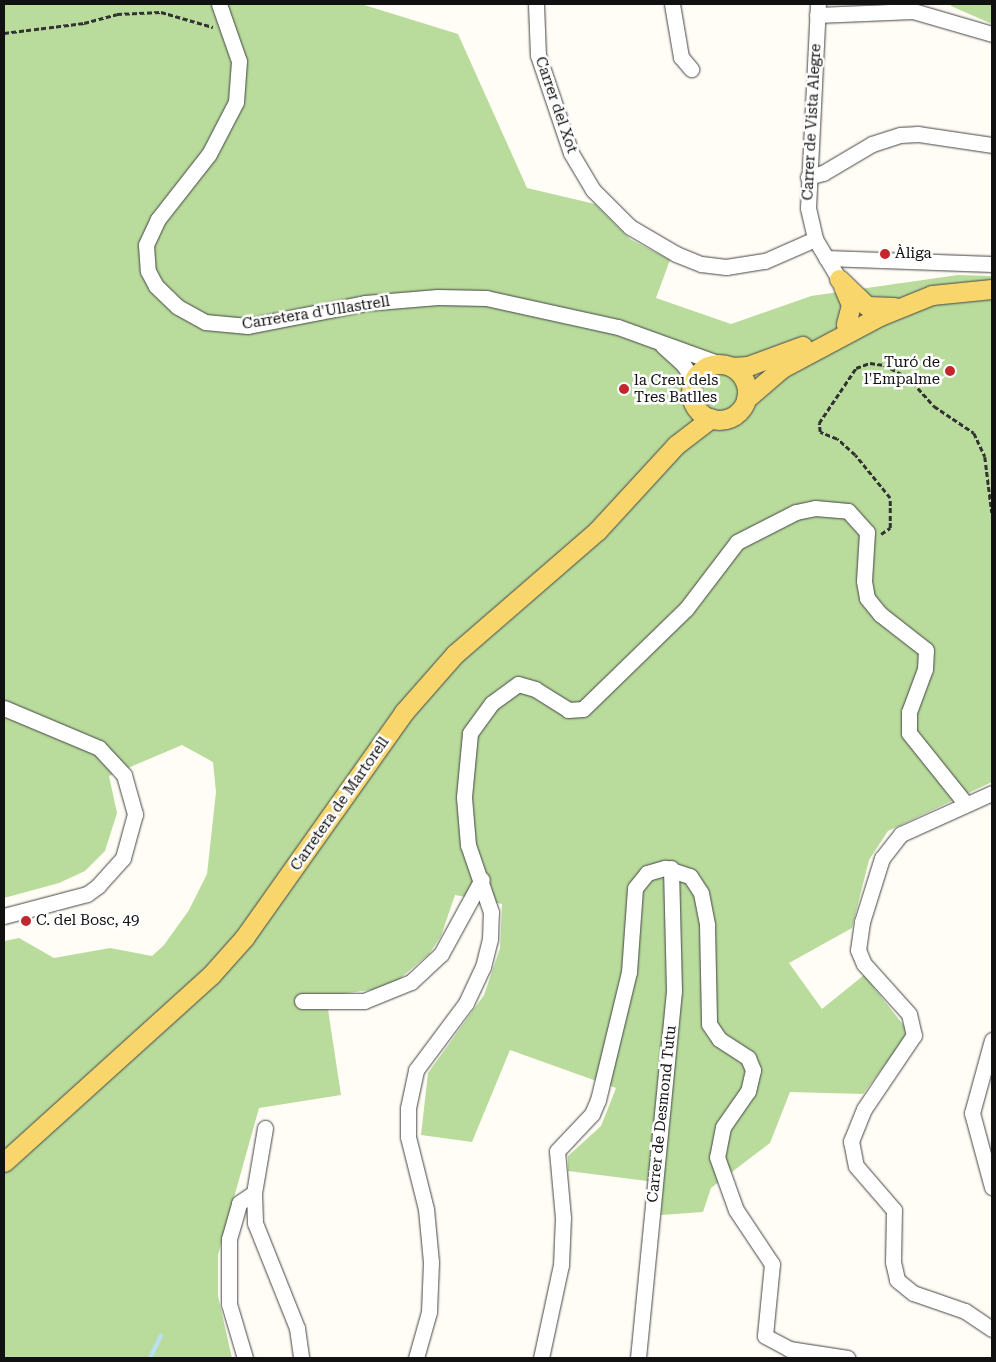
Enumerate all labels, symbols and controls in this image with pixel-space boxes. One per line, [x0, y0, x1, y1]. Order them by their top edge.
street label: Carrer de Vista Alegre [799, 43, 825, 201]
street label: Carrer del Xot [531, 54, 581, 156]
place label: Àliga [895, 245, 932, 263]
marker: Àliga [879, 248, 891, 260]
street label: Carretera d'Ullastrell [241, 292, 391, 334]
place label: Turó de l'Empalme [864, 353, 940, 388]
marker: Turó de l'Empalme [944, 365, 956, 377]
place label: la Creu dels Tres Batlles [634, 371, 718, 406]
marker: la Creu dels Tres Batlles [618, 383, 630, 395]
street label: Carretera de Martorell [287, 734, 393, 874]
place label: C. del Bosc, 49 [36, 912, 139, 930]
marker: C. del Bosc, 49 [20, 915, 32, 927]
street label: Carrer de Desmond Tutu [644, 1024, 680, 1204]

